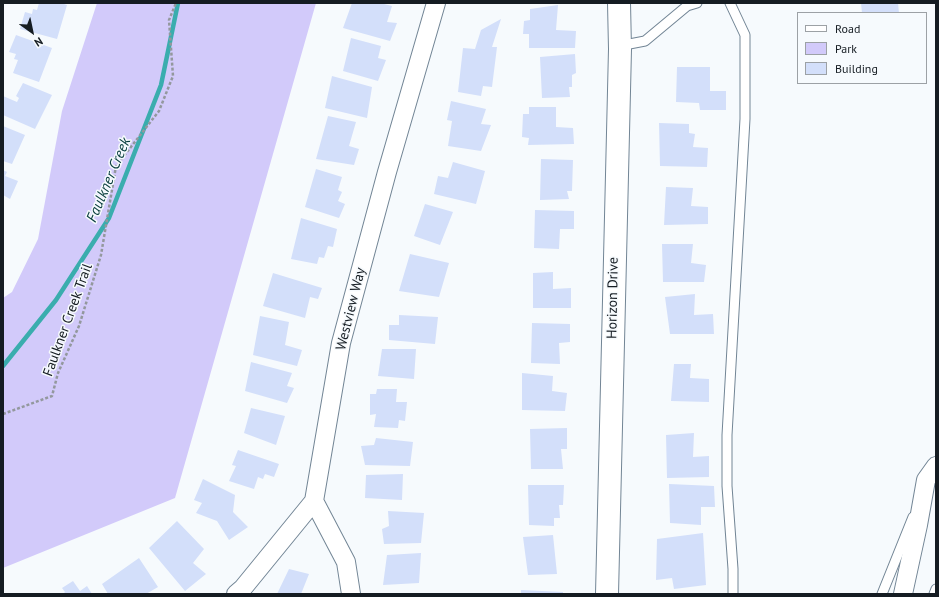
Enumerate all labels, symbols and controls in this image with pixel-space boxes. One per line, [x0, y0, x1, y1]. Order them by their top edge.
north arrow [12, 12, 52, 52]
legend [797, 12, 927, 84]
text: Road [835, 21, 860, 36]
text: N [32, 34, 45, 50]
text: Park [835, 41, 857, 56]
text: Building [835, 61, 878, 76]
water label: Faulkner Creek [83, 135, 135, 225]
street label: Horizon Drive [604, 257, 622, 339]
street label: Faulkner Creek Trail [40, 261, 96, 379]
street label: Westview Way [333, 266, 369, 352]

